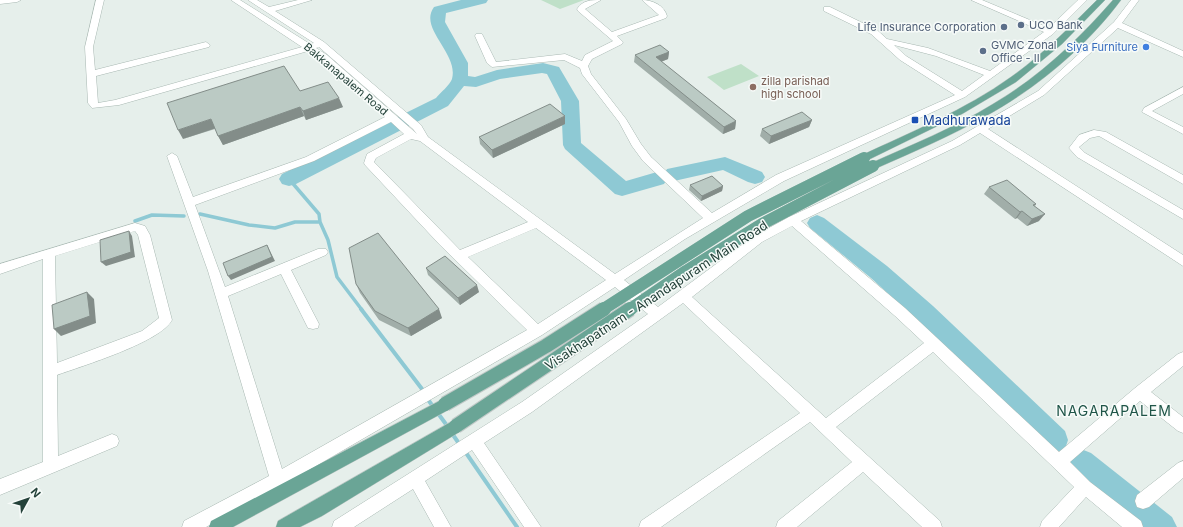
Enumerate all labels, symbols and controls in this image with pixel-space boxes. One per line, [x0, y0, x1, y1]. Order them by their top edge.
place label: UCO Bank [1029, 18, 1083, 32]
place label: Life Insurance Corporation [858, 20, 996, 34]
marker: UCO Bank [1016, 20, 1026, 30]
marker: Life Insurance Corporation [999, 22, 1009, 32]
place label: GVMC Zonal Office - II [991, 38, 1056, 65]
street label: Bakkanapalem Road [301, 40, 391, 118]
place label: Siya Furniture [1066, 40, 1138, 54]
marker: Siya Furniture [1141, 42, 1151, 52]
marker: GVMC Zonal Office - II [978, 46, 988, 56]
place label: zilla parishad high school [761, 74, 830, 101]
marker: zilla parishad high school [748, 82, 758, 92]
place label: Madhurawada [923, 112, 1011, 128]
marker: Madhurawada [910, 115, 920, 125]
street label: Visakhapatnam - Anandapuram Main Road [542, 217, 770, 373]
district label: NAGARAPALEM [1056, 402, 1172, 419]
north arrow [8, 479, 48, 519]
text: N [28, 485, 44, 500]

